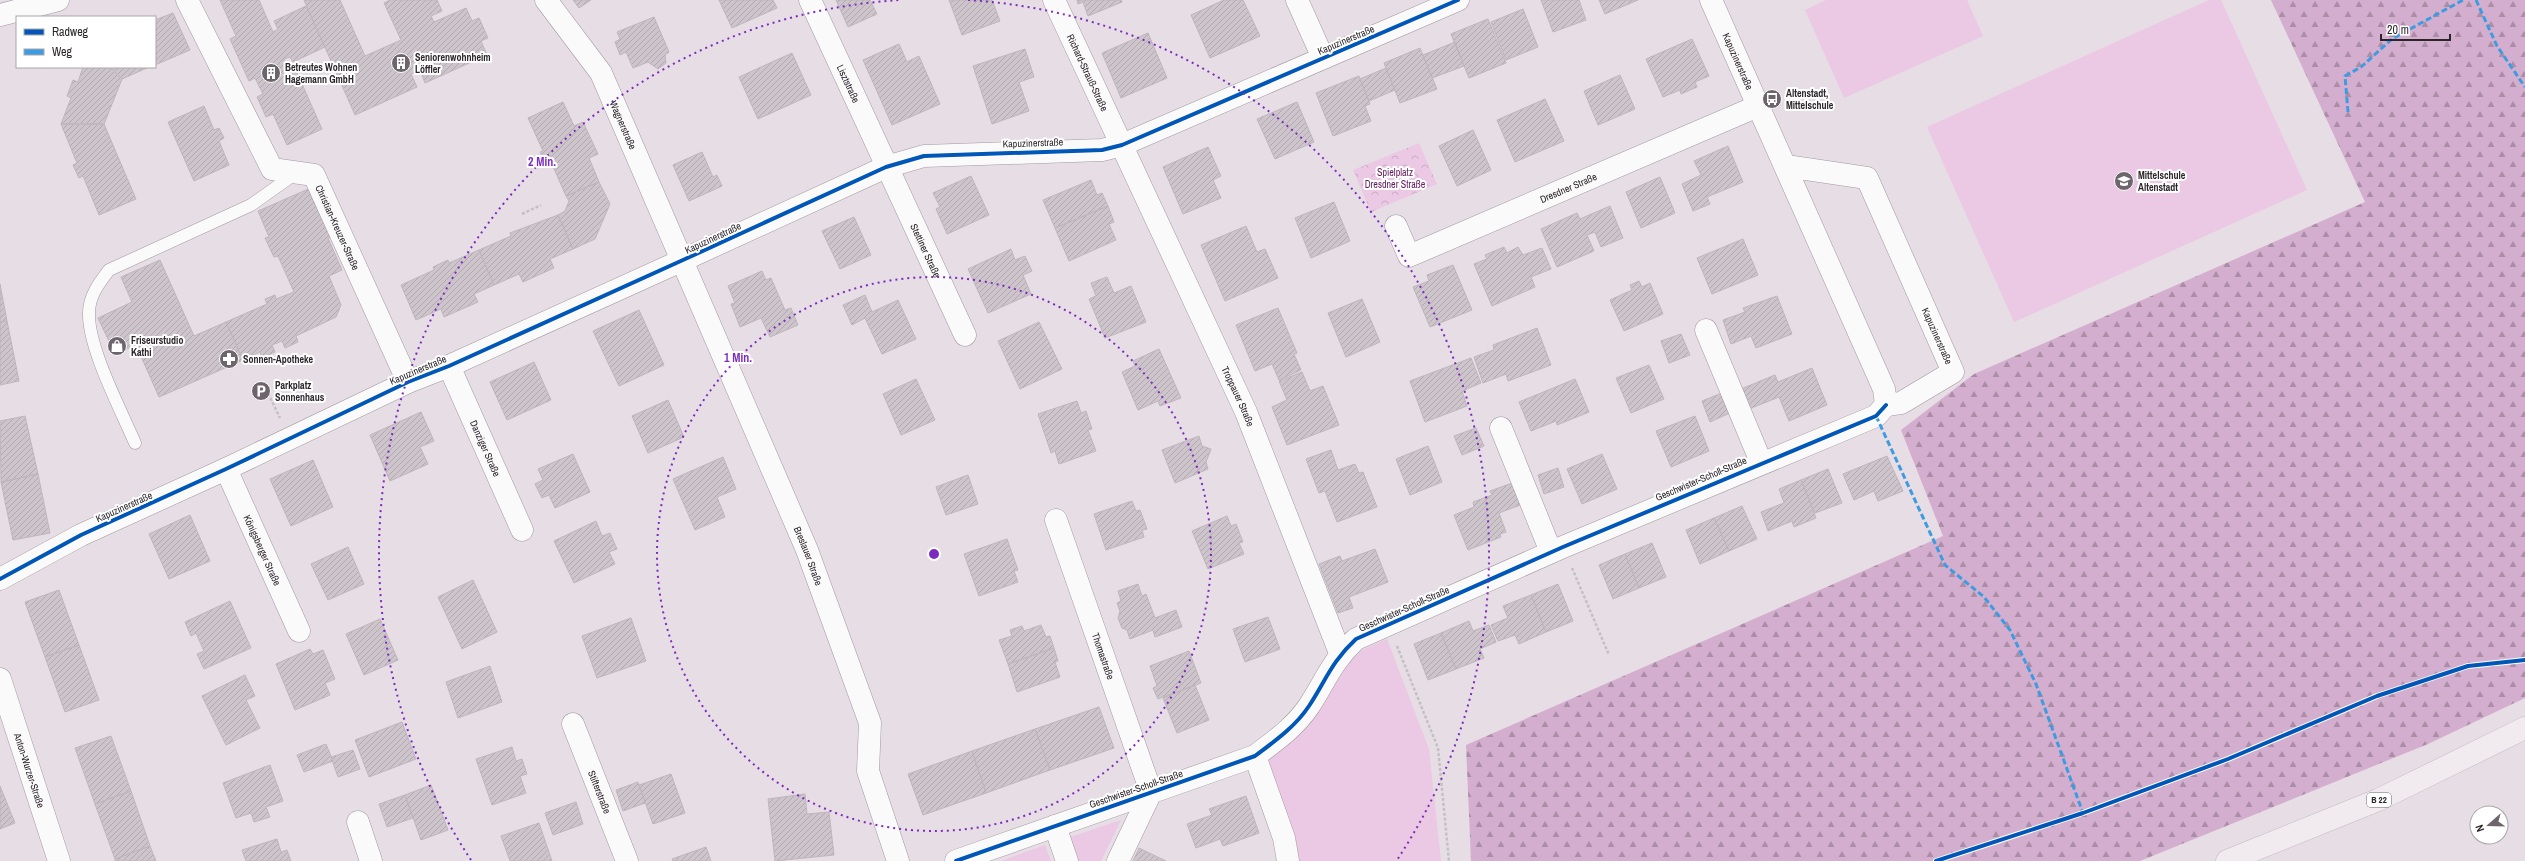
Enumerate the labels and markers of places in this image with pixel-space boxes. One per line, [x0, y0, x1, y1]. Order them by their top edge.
place label: Seniorenwohnheim Löffler [415, 51, 491, 76]
building icon: Seniorenwohnheim Löffler [390, 52, 412, 74]
place label: Betreutes Wohnen Hagemann GmbH [285, 61, 357, 86]
building icon: Betreutes Wohnen Hagemann GmbH [260, 62, 282, 84]
place label: Altenstadt, Mittelschule [1786, 87, 1834, 112]
bus stop icon: Altenstadt, Mittelschule [1761, 88, 1783, 110]
place label: Mittelschule Altenstadt [2138, 169, 2186, 194]
school or university icon: Mittelschule Altenstadt [2113, 170, 2135, 192]
place label: Friseurstudio Kathi [131, 334, 183, 359]
shop icon: Friseurstudio Kathi [106, 335, 128, 357]
pharmacy icon: Sonnen-Apotheke [218, 348, 240, 370]
place label: Sonnen-Apotheke [243, 353, 314, 366]
place label: Parkplatz Sonnenhaus [275, 379, 325, 404]
parking icon: Parkplatz Sonnenhaus [250, 380, 272, 402]
centre of rings [927, 547, 941, 561]

